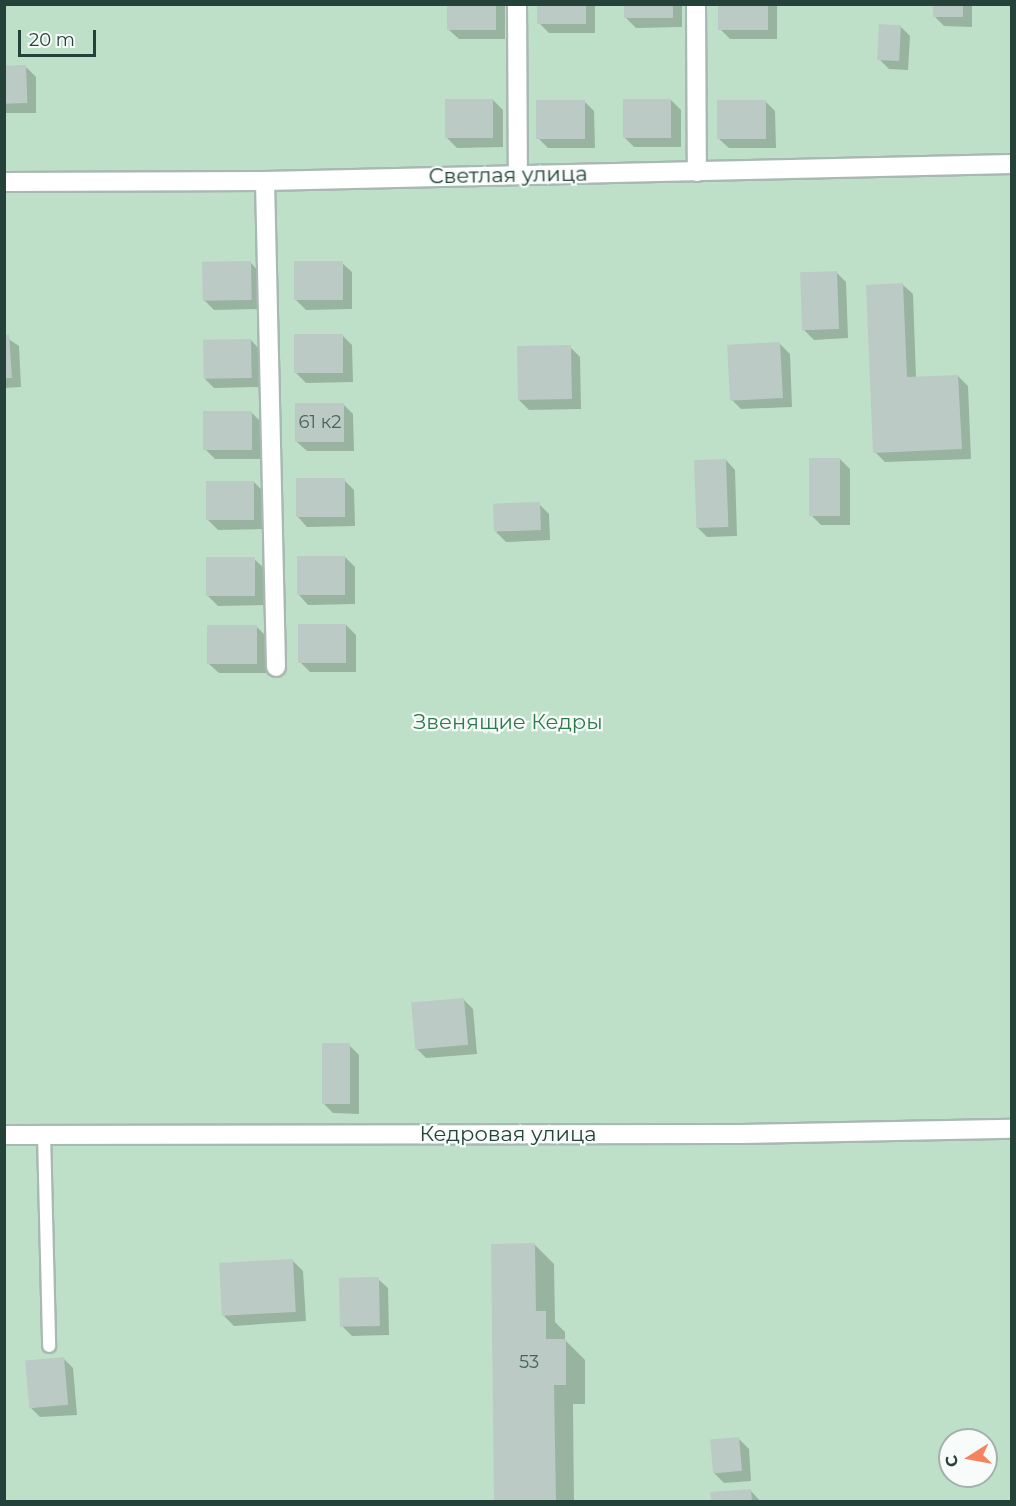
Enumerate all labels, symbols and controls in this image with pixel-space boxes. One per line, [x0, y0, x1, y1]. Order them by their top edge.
scale bar [21, 18, 99, 56]
text: 20 m [29, 29, 75, 51]
street label: Светлая улица [428, 161, 588, 189]
house number: 61 к2 [299, 411, 341, 433]
park label: Звенящие Кедры [413, 709, 603, 735]
street label: Кедровая улица [419, 1121, 597, 1147]
house number: 53 [519, 1351, 539, 1373]
north arrow [938, 1428, 998, 1488]
text: С [941, 1454, 962, 1469]

